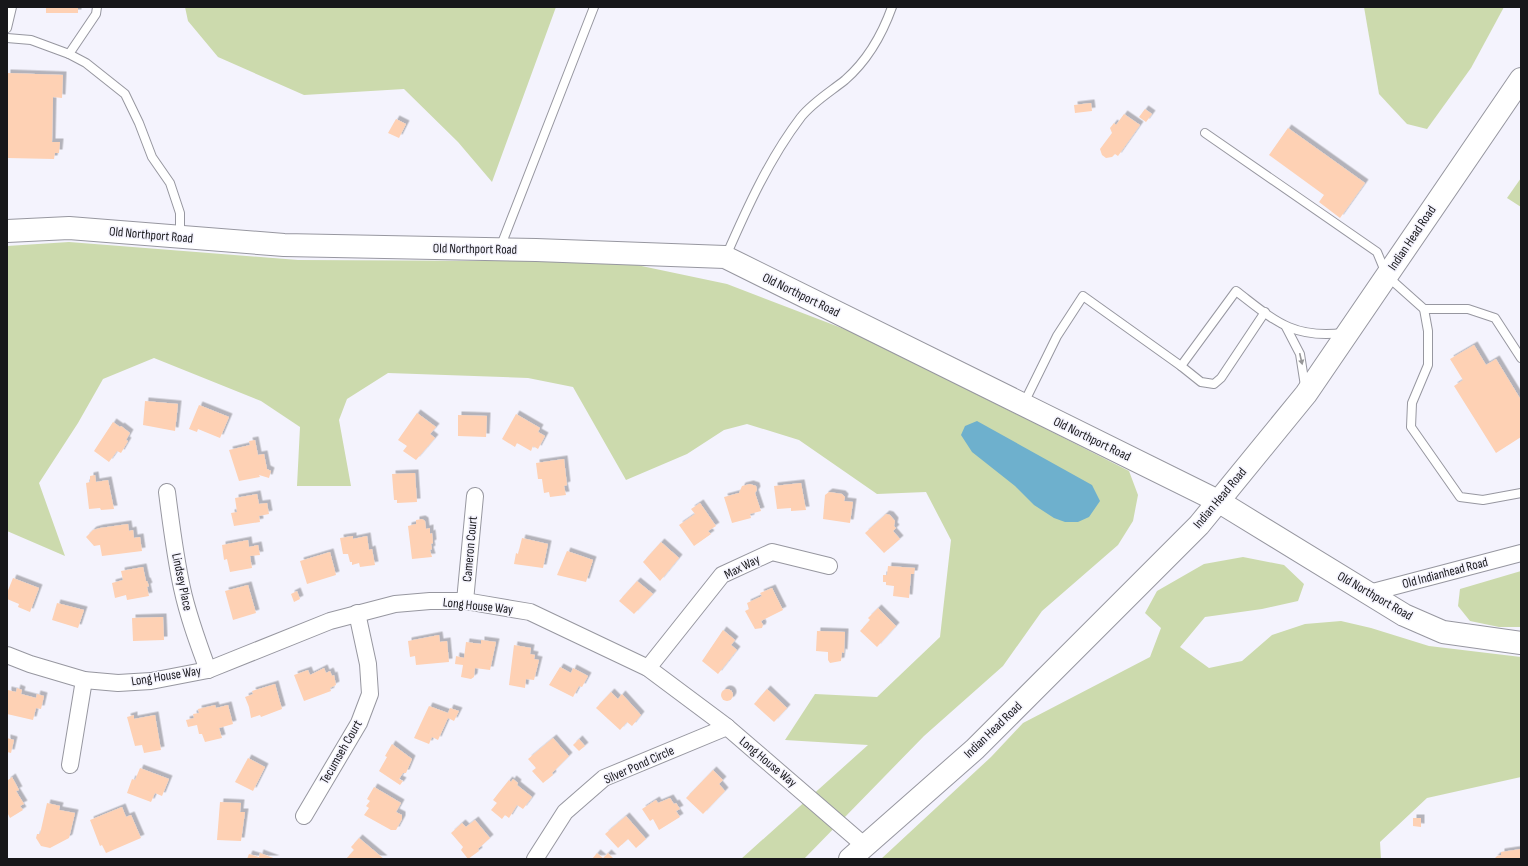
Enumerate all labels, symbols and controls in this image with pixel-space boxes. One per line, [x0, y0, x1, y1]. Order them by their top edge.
street label: Indian Head Road [1384, 203, 1440, 273]
street label: Old Northport Road [108, 223, 194, 247]
street label: Old Northport Road [433, 240, 517, 258]
street label: Old Northport Road [760, 269, 842, 321]
one-way arrow [1299, 353, 1305, 365]
street label: Old Northport Road [1051, 413, 1133, 465]
street label: Indian Head Road [1190, 464, 1250, 532]
street label: Cameron Court [459, 515, 481, 583]
street label: Max Way [722, 551, 762, 583]
street label: Lindsey Place [168, 552, 196, 612]
street label: Old Indianhead Road [1400, 554, 1490, 592]
street label: Old Northport Road [1335, 568, 1415, 624]
street label: Long House Way [442, 594, 514, 618]
street label: Long House Way [130, 663, 202, 689]
street label: Indian Head Road [961, 698, 1025, 762]
street label: Tecumseh Court [316, 717, 366, 787]
street label: Long House Way [736, 733, 800, 791]
street label: Silver Pond Circle [601, 742, 677, 788]

